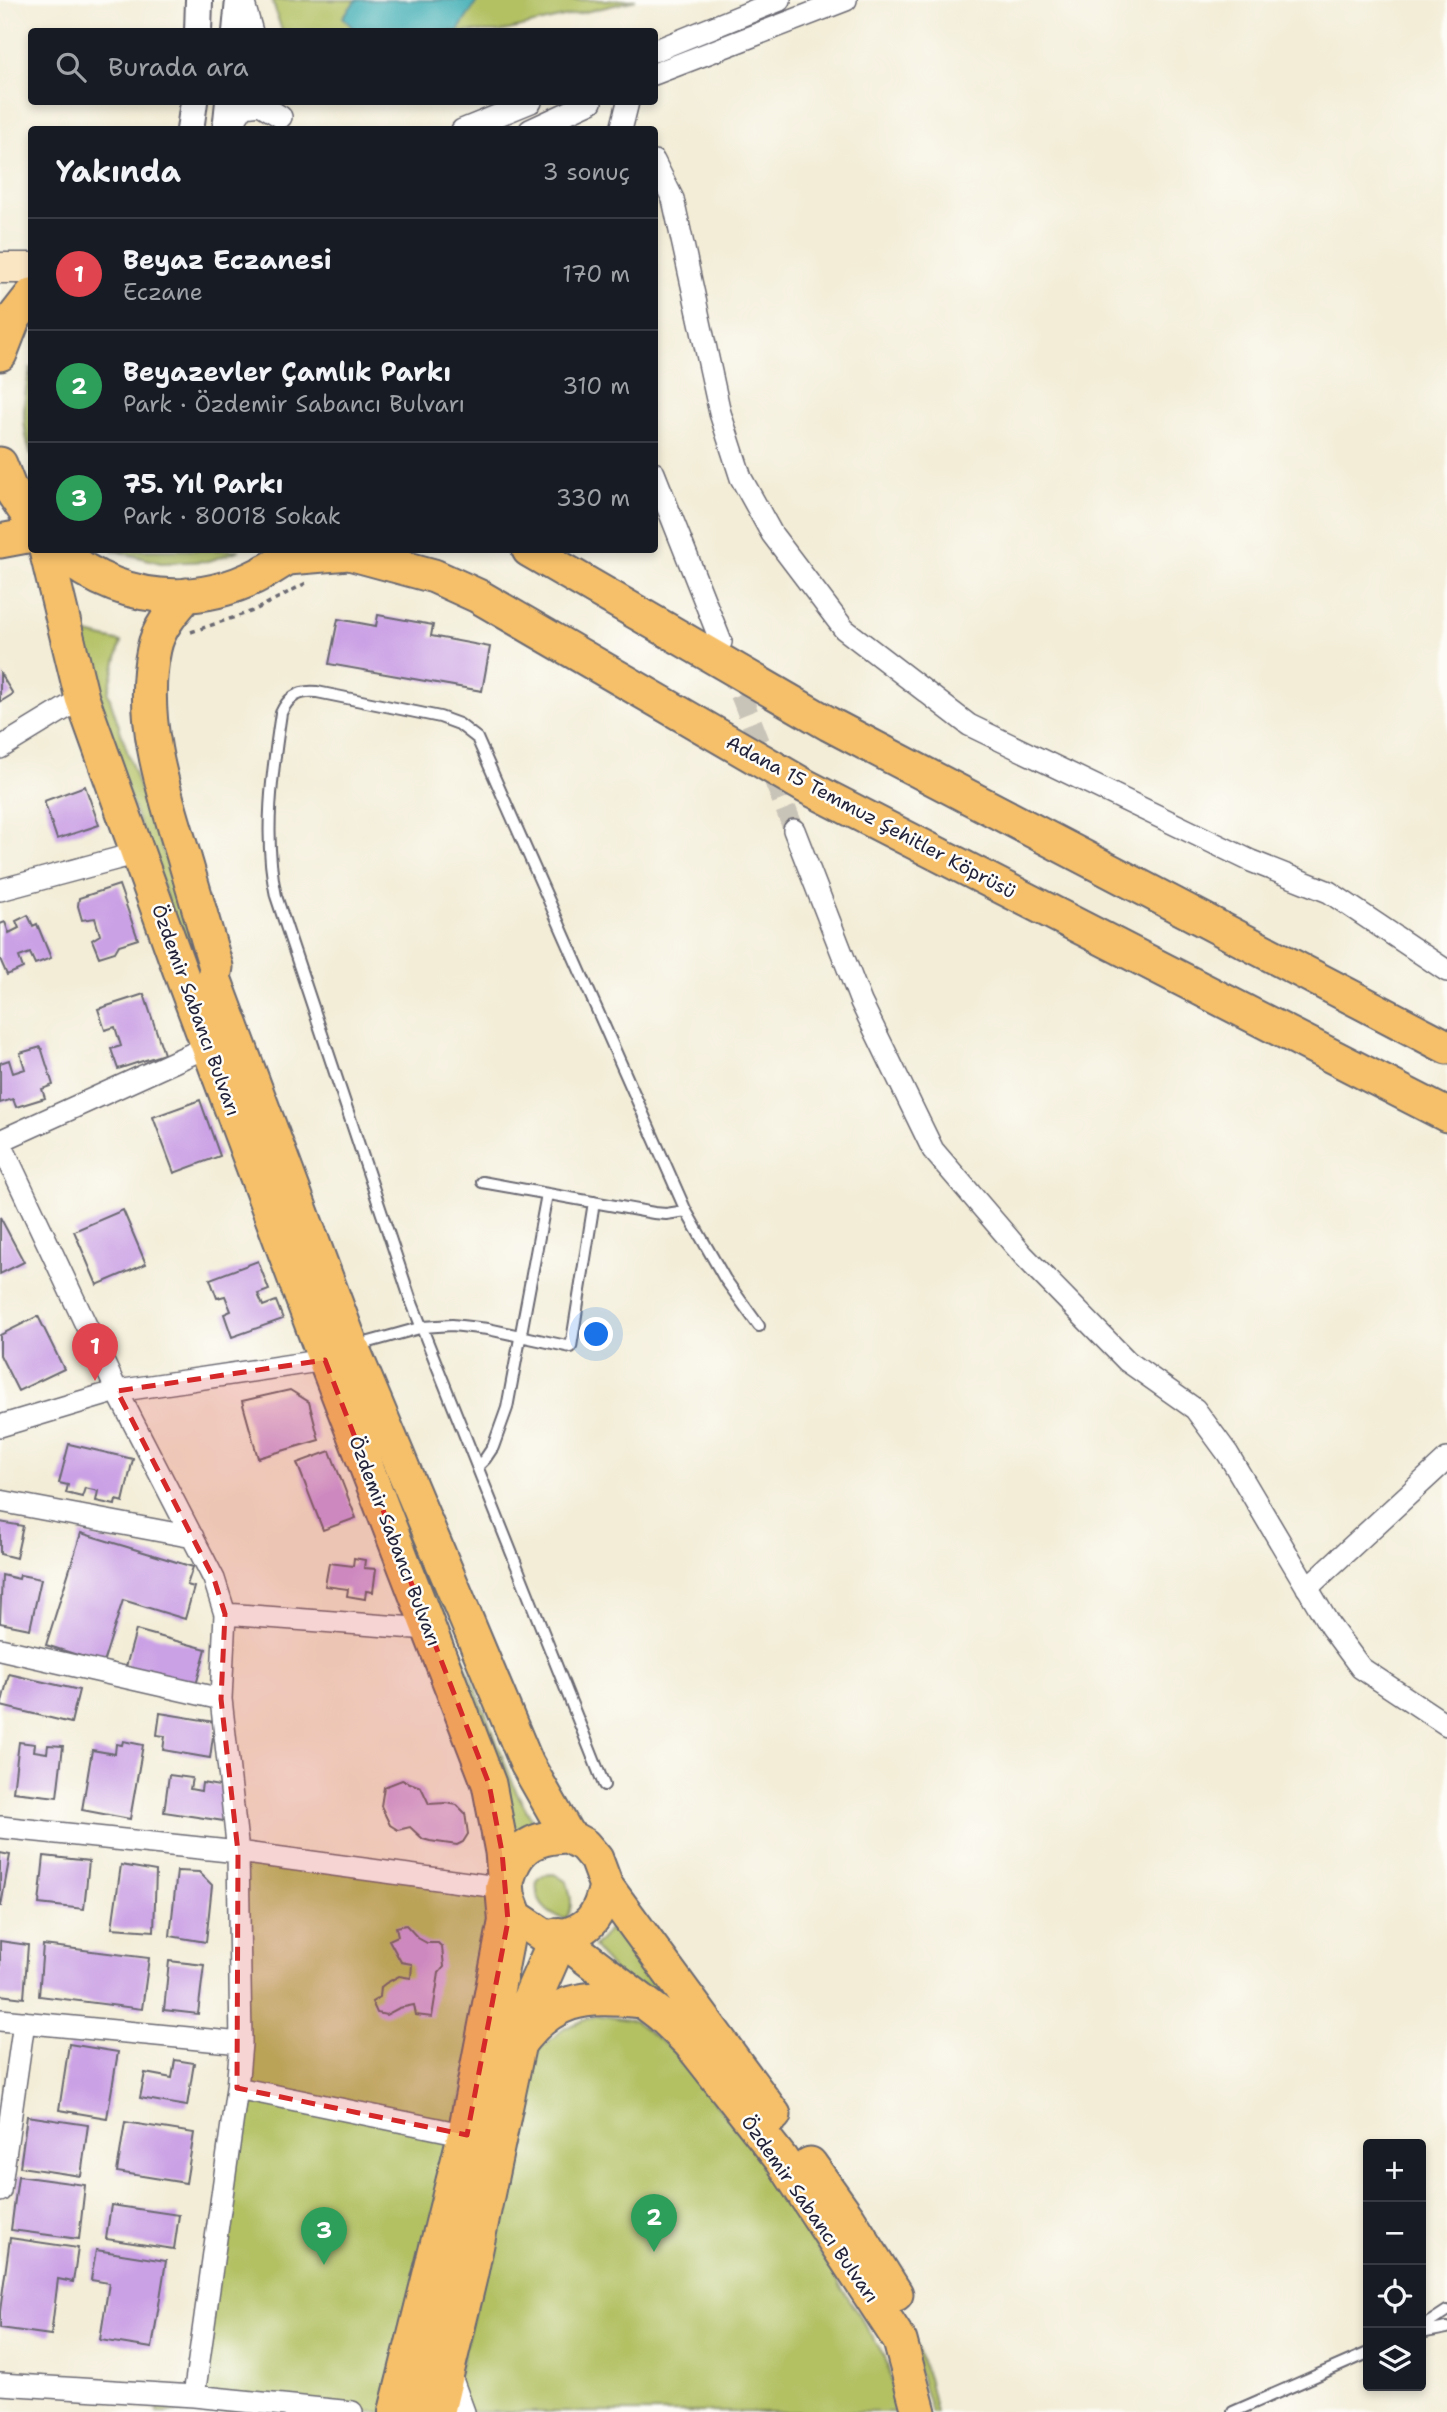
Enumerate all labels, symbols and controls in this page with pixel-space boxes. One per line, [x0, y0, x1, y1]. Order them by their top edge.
search box [28, 28, 658, 105]
icon: search [52, 48, 90, 86]
text: Burada ara [108, 49, 249, 84]
text: Yakında [56, 151, 181, 192]
text: 3 sonuç [543, 157, 630, 187]
text: Beyaz Eczanesi [123, 242, 332, 277]
text: 1 [74, 259, 84, 289]
text: 170 m [562, 259, 630, 289]
text: Eczane [123, 277, 203, 307]
text: Beyazevler Çamlık Parkı [123, 354, 451, 389]
text: 2 [71, 371, 87, 401]
text: 310 m [562, 371, 630, 401]
text: Park · Özdemir Sabancı Bulvarı [123, 389, 465, 419]
text: 75. Yıl Parkı [123, 466, 284, 501]
text: 3 [71, 483, 87, 513]
text: 330 m [556, 483, 630, 513]
text: Park · 80018 Sokak [123, 501, 341, 531]
street label: Adana 15 Temmuz Şehitler Köprüsü [722, 730, 1020, 904]
street label: Özdemir Sabancı Bulvarı [146, 901, 246, 1119]
your location [579, 1317, 613, 1351]
pin: 1 [72, 1323, 118, 1381]
street label: Özdemir Sabancı Bulvarı [343, 1432, 447, 1650]
street label: Özdemir Sabancı Bulvarı [736, 2110, 884, 2308]
map controls [1363, 2139, 1426, 2391]
button: + [1363, 2139, 1426, 2202]
pin: 2 [631, 2194, 677, 2252]
button: − [1363, 2202, 1426, 2265]
pin: 3 [301, 2207, 347, 2265]
button: locate [1363, 2265, 1426, 2328]
button: layers [1363, 2328, 1426, 2391]

